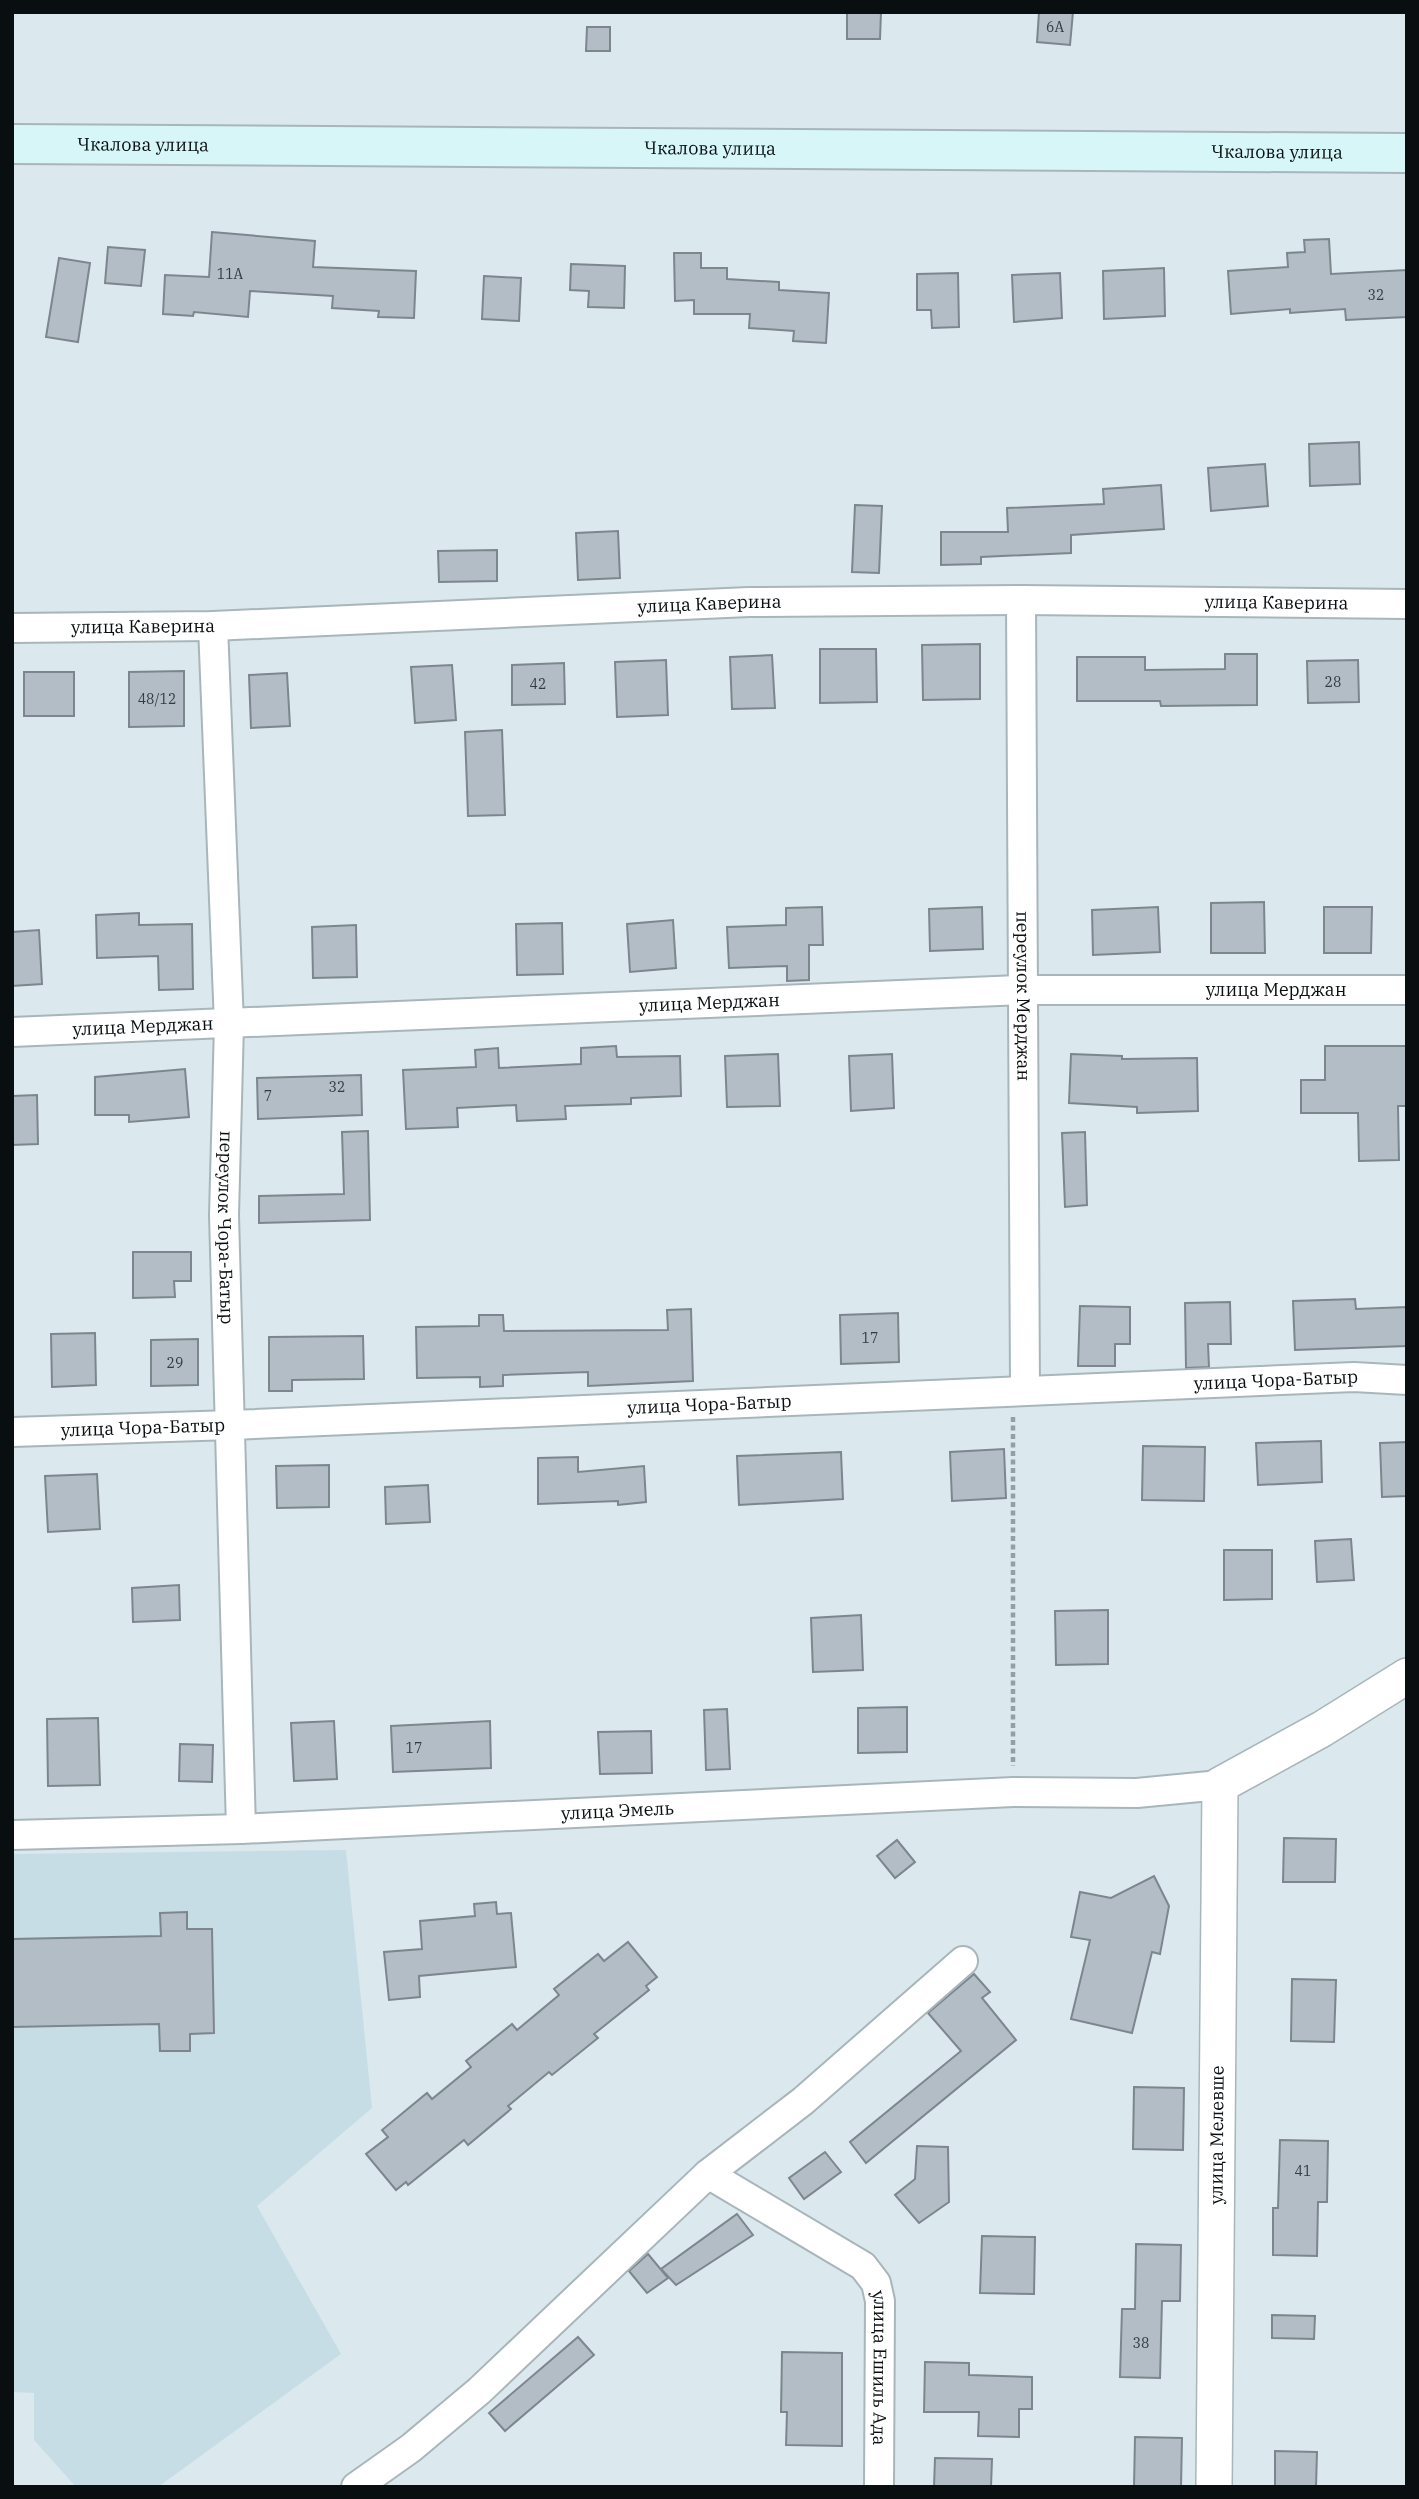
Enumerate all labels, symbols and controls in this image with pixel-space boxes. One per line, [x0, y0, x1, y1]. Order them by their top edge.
house number: 6А [1046, 18, 1064, 36]
street label: Чкалова улица [77, 132, 209, 156]
street label: Чкалова улица [644, 136, 776, 160]
street label: Чкалова улица [1211, 140, 1343, 164]
house number: 11А [217, 265, 244, 283]
house number: 32 [1368, 286, 1384, 304]
street label: улица Каверина [637, 590, 782, 618]
street label: улица Каверина [1204, 590, 1349, 614]
street label: улица Каверина [71, 614, 215, 638]
house number: 28 [1325, 673, 1341, 691]
house number: 42 [530, 675, 546, 693]
house number: 48/12 [138, 690, 176, 708]
street label: переулок Мерджан [1012, 911, 1035, 1081]
street label: улица Мерджан [1206, 978, 1347, 1001]
street label: улица Мерджан [639, 988, 780, 1017]
street label: улица Мерджан [72, 1012, 214, 1040]
house number: 32 [329, 1078, 345, 1096]
house number: 7 [264, 1087, 272, 1105]
street label: переулок Чора-Батыр [213, 1130, 239, 1325]
house number: 17 [862, 1329, 878, 1347]
house number: 29 [167, 1354, 183, 1372]
street label: улица Чора-Батыр [1193, 1365, 1359, 1395]
street label: улица Чора-Батыр [627, 1389, 792, 1419]
street label: улица Чора-Батыр [60, 1413, 225, 1441]
house number: 17 [406, 1739, 422, 1757]
street label: улица Эмель [560, 1796, 675, 1825]
street label: улица Мелевше [1204, 2065, 1229, 2205]
house number: 41 [1295, 2162, 1311, 2180]
street label: улица Ешиль Ада [867, 2288, 892, 2446]
house number: 38 [1133, 2334, 1149, 2352]

